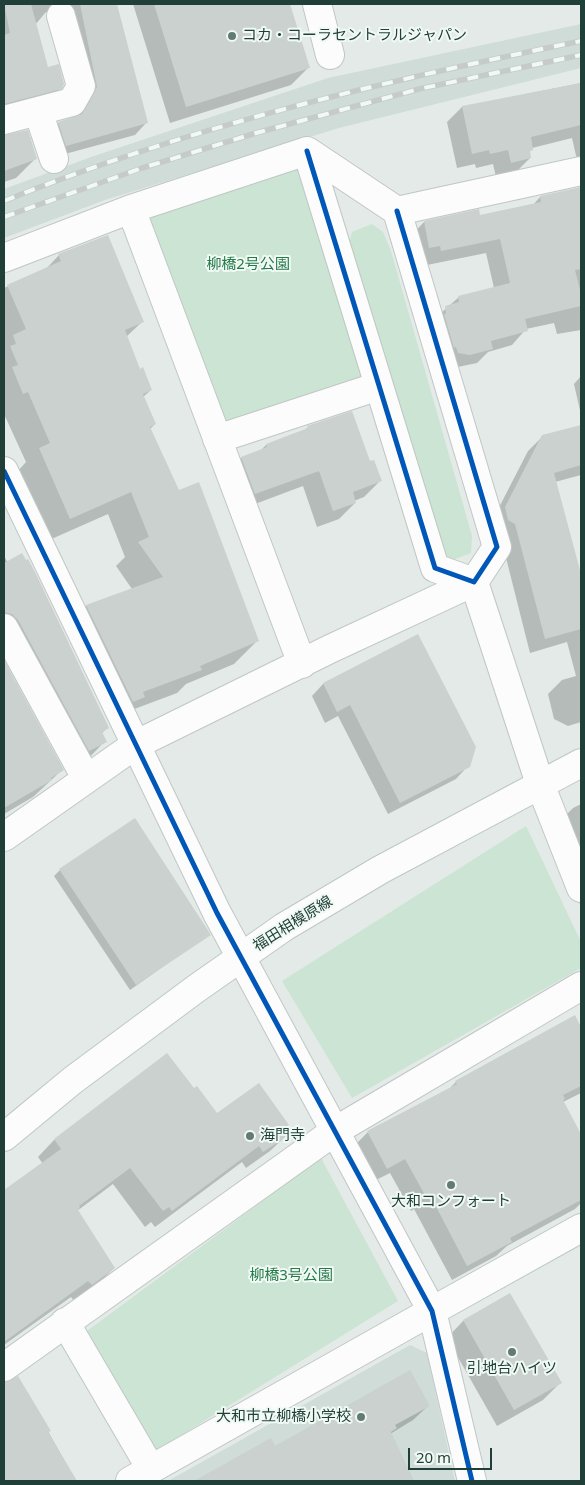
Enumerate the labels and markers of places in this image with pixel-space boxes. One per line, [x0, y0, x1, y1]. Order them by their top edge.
place label: コカ・コーラセントラルジャパン [242, 27, 467, 45]
marker: コカ・コーラセントラルジャパン [226, 30, 238, 42]
place label: 海門寺 [260, 1127, 305, 1145]
marker: 海門寺 [244, 1130, 256, 1142]
marker: 大和コンフォート [445, 1179, 457, 1191]
place label: 大和コンフォート [391, 1193, 511, 1211]
marker: 引地台ハイツ [506, 1346, 518, 1358]
place label: 引地台ハイツ [467, 1360, 557, 1378]
place label: 大和市立柳橋小学校 [216, 1408, 351, 1426]
marker: 大和市立柳橋小学校 [355, 1411, 367, 1423]

